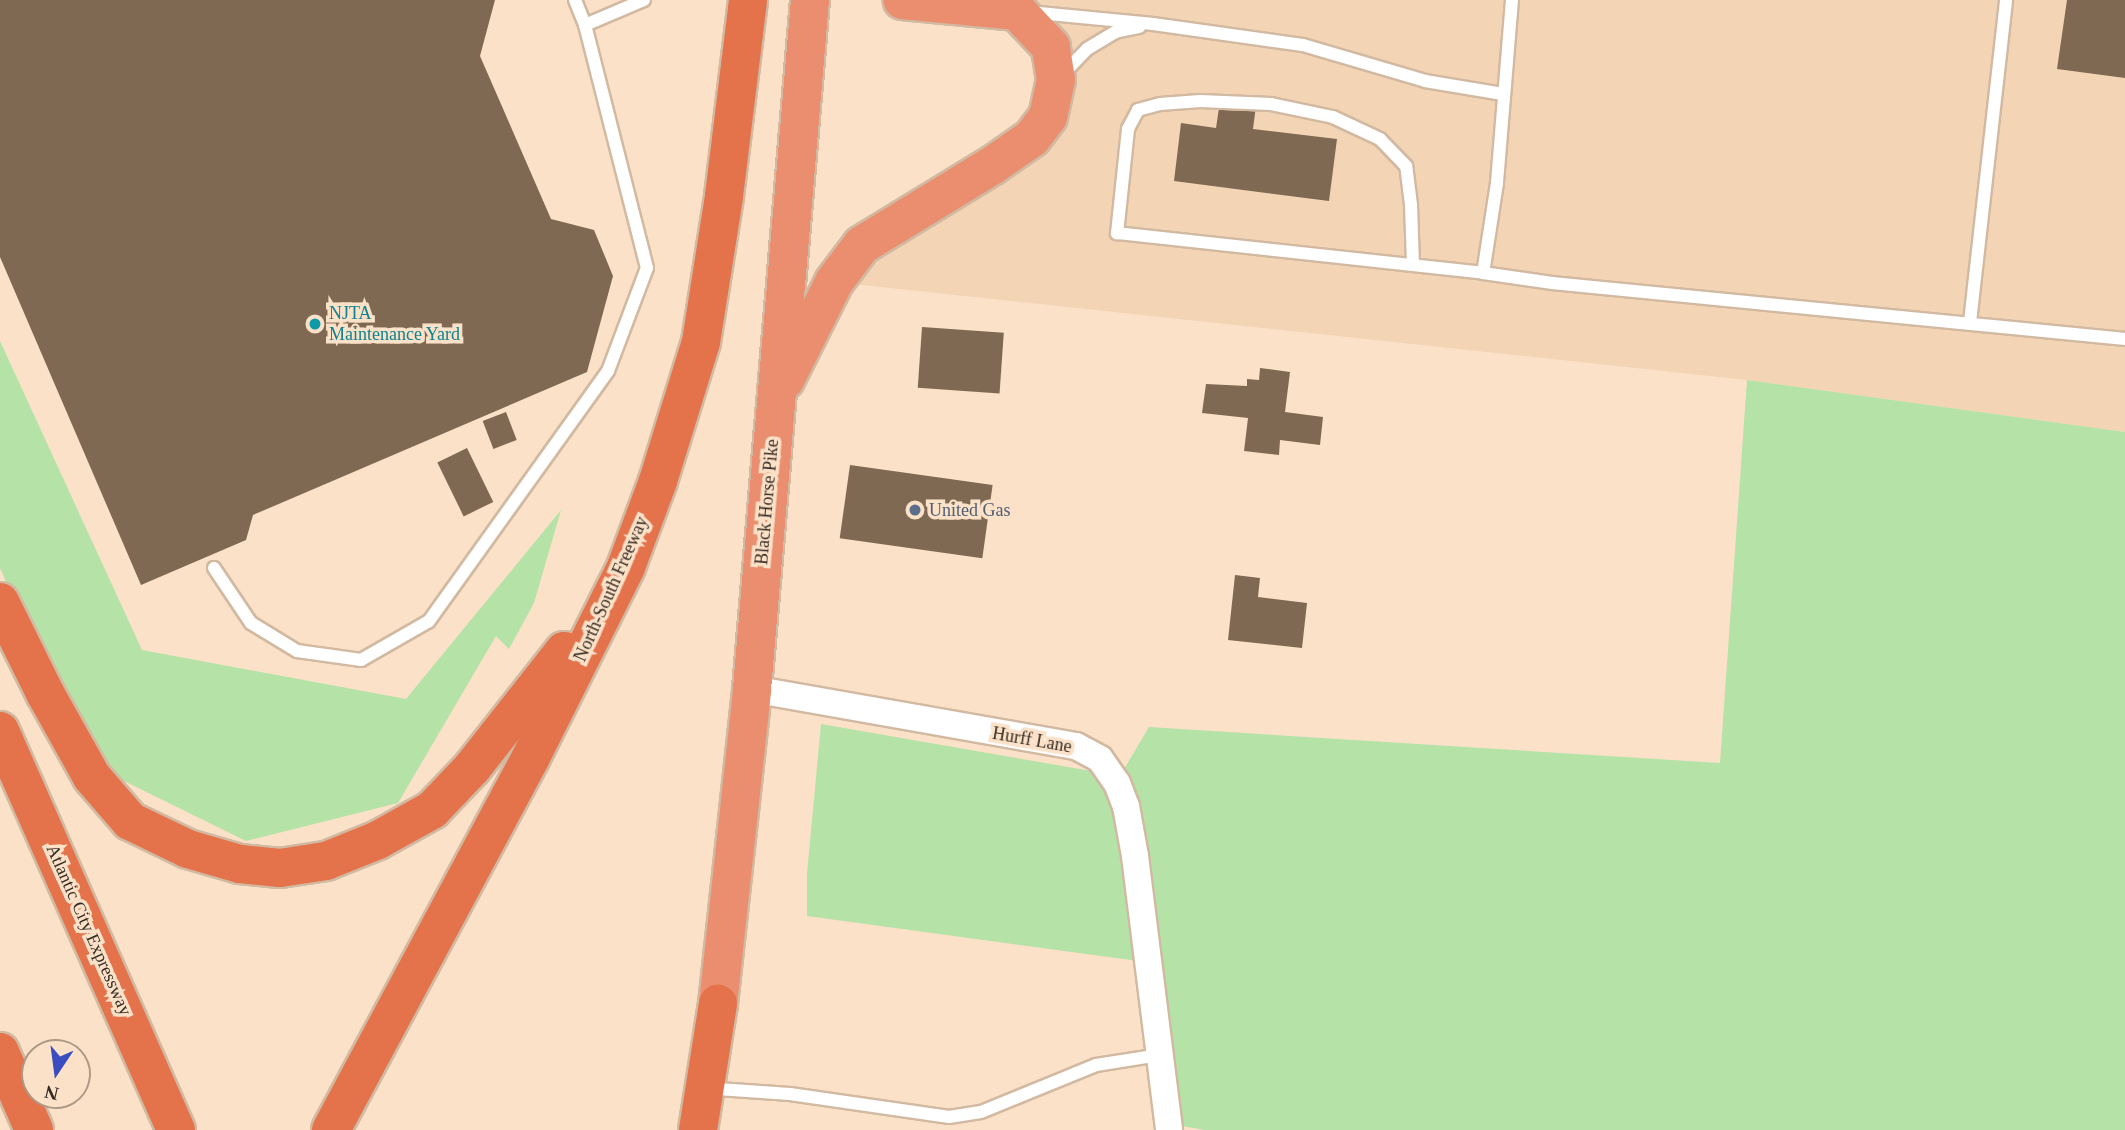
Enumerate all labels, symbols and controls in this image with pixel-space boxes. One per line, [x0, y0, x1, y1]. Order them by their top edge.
place label: NJTA Maintenance Yard [329, 303, 461, 346]
marker: NJTA Maintenance Yard [307, 316, 323, 332]
street label: Black Horse Pike [751, 438, 783, 566]
place label: United Gas [929, 499, 1010, 521]
marker: United Gas [907, 502, 923, 518]
street label: North-South Freeway [569, 513, 653, 665]
street label: Hurff Lane [991, 722, 1073, 758]
street label: Atlantic City Expressway [42, 841, 136, 1019]
north arrow [21, 1039, 91, 1109]
text: N [43, 1081, 61, 1105]

